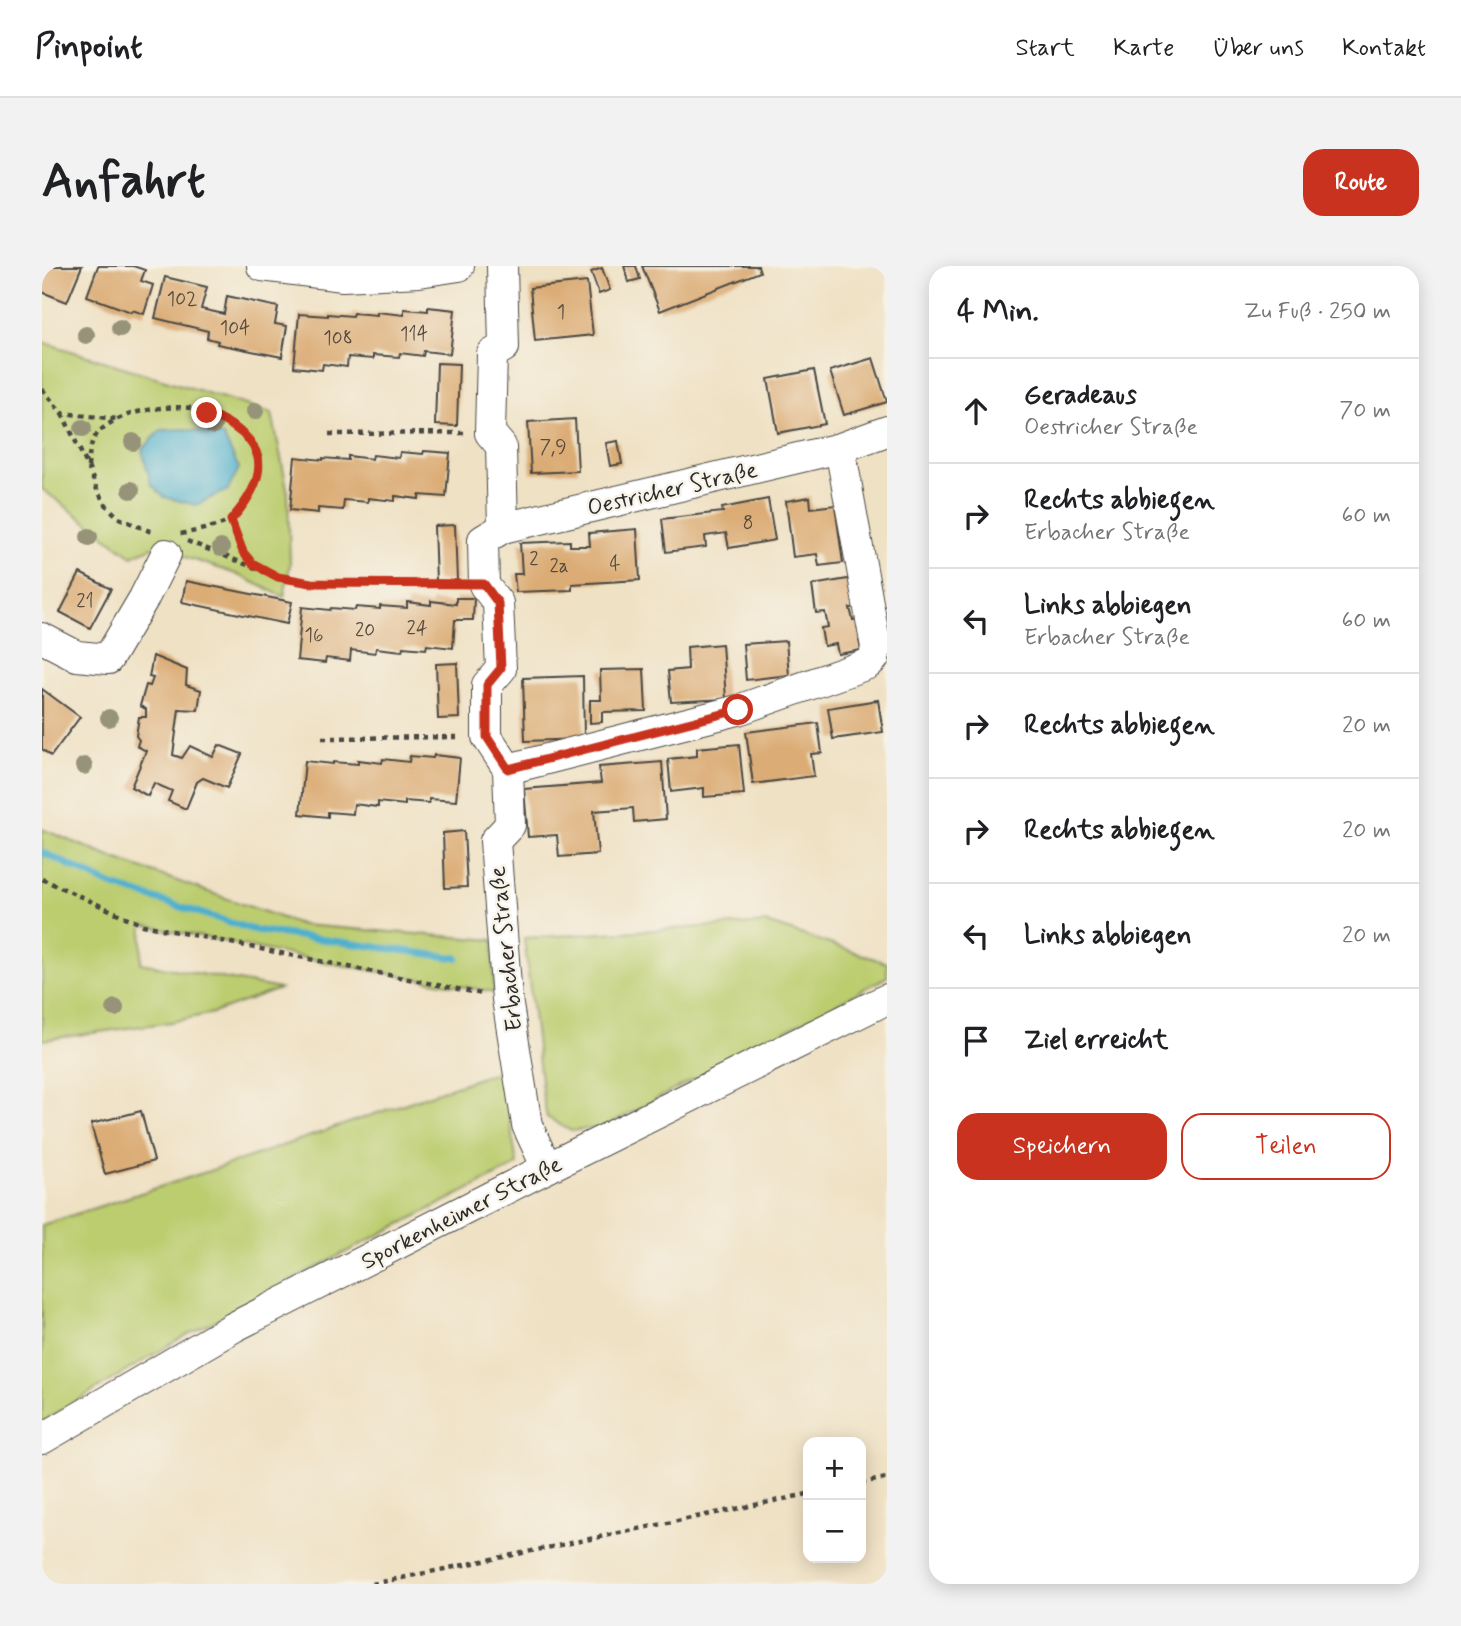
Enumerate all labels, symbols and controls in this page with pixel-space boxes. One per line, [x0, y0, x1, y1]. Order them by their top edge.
text: Pinpoint [35, 26, 143, 70]
text: Start [1015, 33, 1075, 64]
text: Karte [1113, 33, 1174, 64]
text: Über uns [1212, 33, 1304, 64]
text: Kontakt [1342, 33, 1426, 64]
button: Route [1303, 149, 1419, 216]
text: Anfahrt [42, 150, 205, 215]
house number: 102 [167, 287, 197, 312]
text: 4 Min. [957, 292, 1039, 331]
text: Zu Fuß · 250 m [1244, 297, 1391, 327]
house number: 1 [557, 300, 565, 325]
house number: 104 [220, 316, 250, 341]
house number: 114 [400, 322, 428, 347]
house number: 108 [323, 326, 353, 351]
text: Geradeaus [1024, 379, 1137, 413]
icon: ahead [957, 392, 995, 430]
text: 70 m [1339, 396, 1391, 426]
route end [191, 397, 222, 428]
text: Oestricher Straße [1024, 413, 1198, 443]
house number: 7,9 [540, 435, 566, 460]
street label: Oestricher Straße [584, 456, 760, 524]
text: Rechts abbiegen [1024, 484, 1215, 518]
icon: right [957, 497, 995, 535]
text: 60 m [1342, 501, 1391, 531]
house number: 8 [743, 511, 753, 536]
text: Erbacher Straße [1024, 518, 1190, 548]
house number: 2 [529, 547, 539, 572]
house number: 4 [609, 552, 621, 577]
house number: 2a [549, 554, 569, 579]
house number: 21 [76, 589, 94, 614]
text: Links abbiegen [1024, 589, 1192, 623]
icon: left [957, 602, 995, 640]
text: 60 m [1342, 606, 1391, 636]
house number: 24 [407, 616, 427, 641]
house number: 20 [355, 618, 375, 643]
house number: 16 [304, 623, 324, 648]
text: Erbacher Straße [1024, 623, 1190, 653]
route start [722, 694, 753, 725]
icon: right [957, 707, 995, 745]
text: Rechts abbiegen [1024, 709, 1215, 743]
text: 20 m [1342, 711, 1391, 741]
icon: right [957, 812, 995, 850]
text: Rechts abbiegen [1024, 814, 1215, 848]
text: 20 m [1342, 816, 1391, 846]
street label: Erbacher Straße [483, 865, 531, 1033]
icon: left [957, 917, 995, 955]
text: Links abbiegen [1024, 919, 1192, 953]
text: 20 m [1342, 921, 1391, 951]
icon: arrive [957, 1022, 995, 1060]
text: Ziel erreicht [1024, 1024, 1168, 1058]
button: Speichern [957, 1113, 1167, 1180]
button: Teilen [1181, 1113, 1391, 1180]
street label: Sporkenheimer Straße [356, 1150, 567, 1277]
map controls [803, 1437, 866, 1563]
button: + [803, 1437, 866, 1500]
button: − [803, 1500, 866, 1563]

